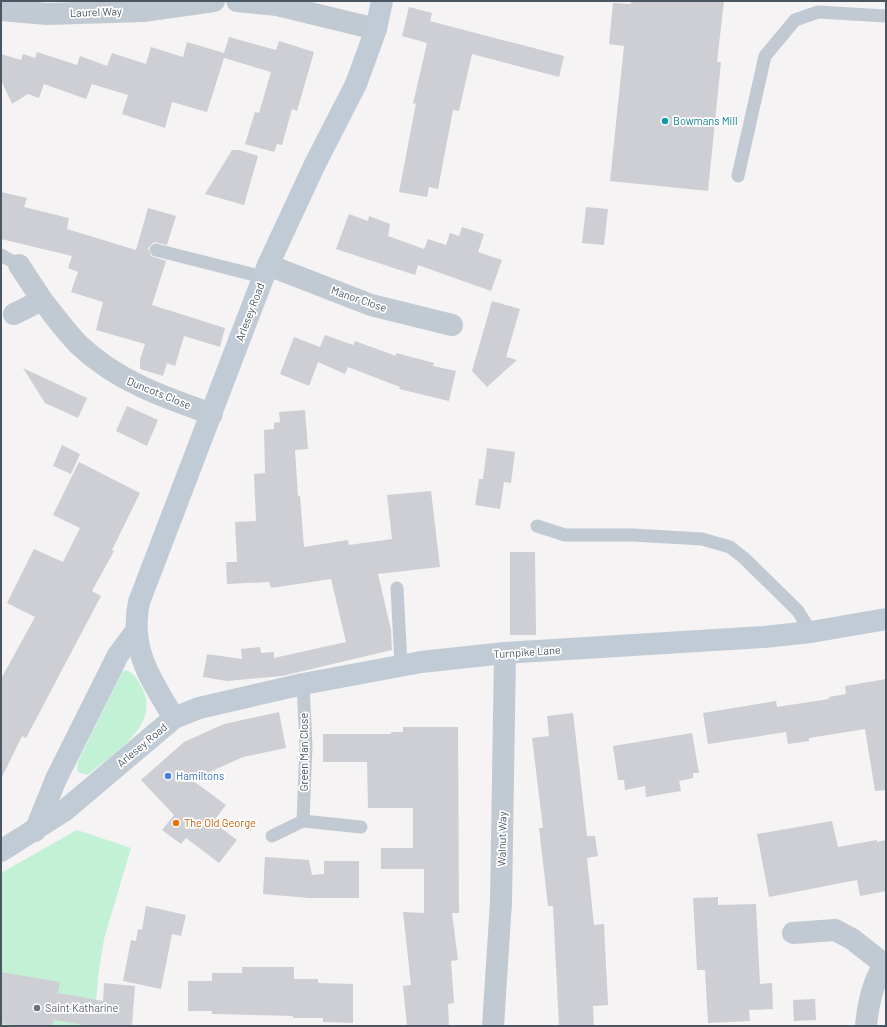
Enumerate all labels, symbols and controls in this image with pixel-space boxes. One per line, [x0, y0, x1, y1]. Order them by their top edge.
street label: Laurel Way [70, 4, 122, 19]
place label: Bowmans Mill [673, 114, 737, 127]
marker: Bowmans Mill [660, 116, 670, 126]
street label: Arlesey Road [232, 281, 267, 343]
street label: Manor Close [330, 283, 389, 314]
street label: Duncots Close [125, 374, 193, 411]
street label: Turnpike Lane [493, 643, 561, 660]
street label: Green Man Close [297, 713, 310, 791]
street label: Arlesey Road [114, 720, 169, 769]
place label: Hamiltons [176, 769, 224, 782]
marker: Hamiltons [163, 771, 173, 781]
street label: Walnut Way [495, 811, 508, 867]
place label: The Old George [184, 816, 256, 829]
marker: The Old George [171, 818, 181, 828]
place label: Saint Katharine [45, 1001, 118, 1014]
marker: Saint Katharine [32, 1003, 42, 1013]

